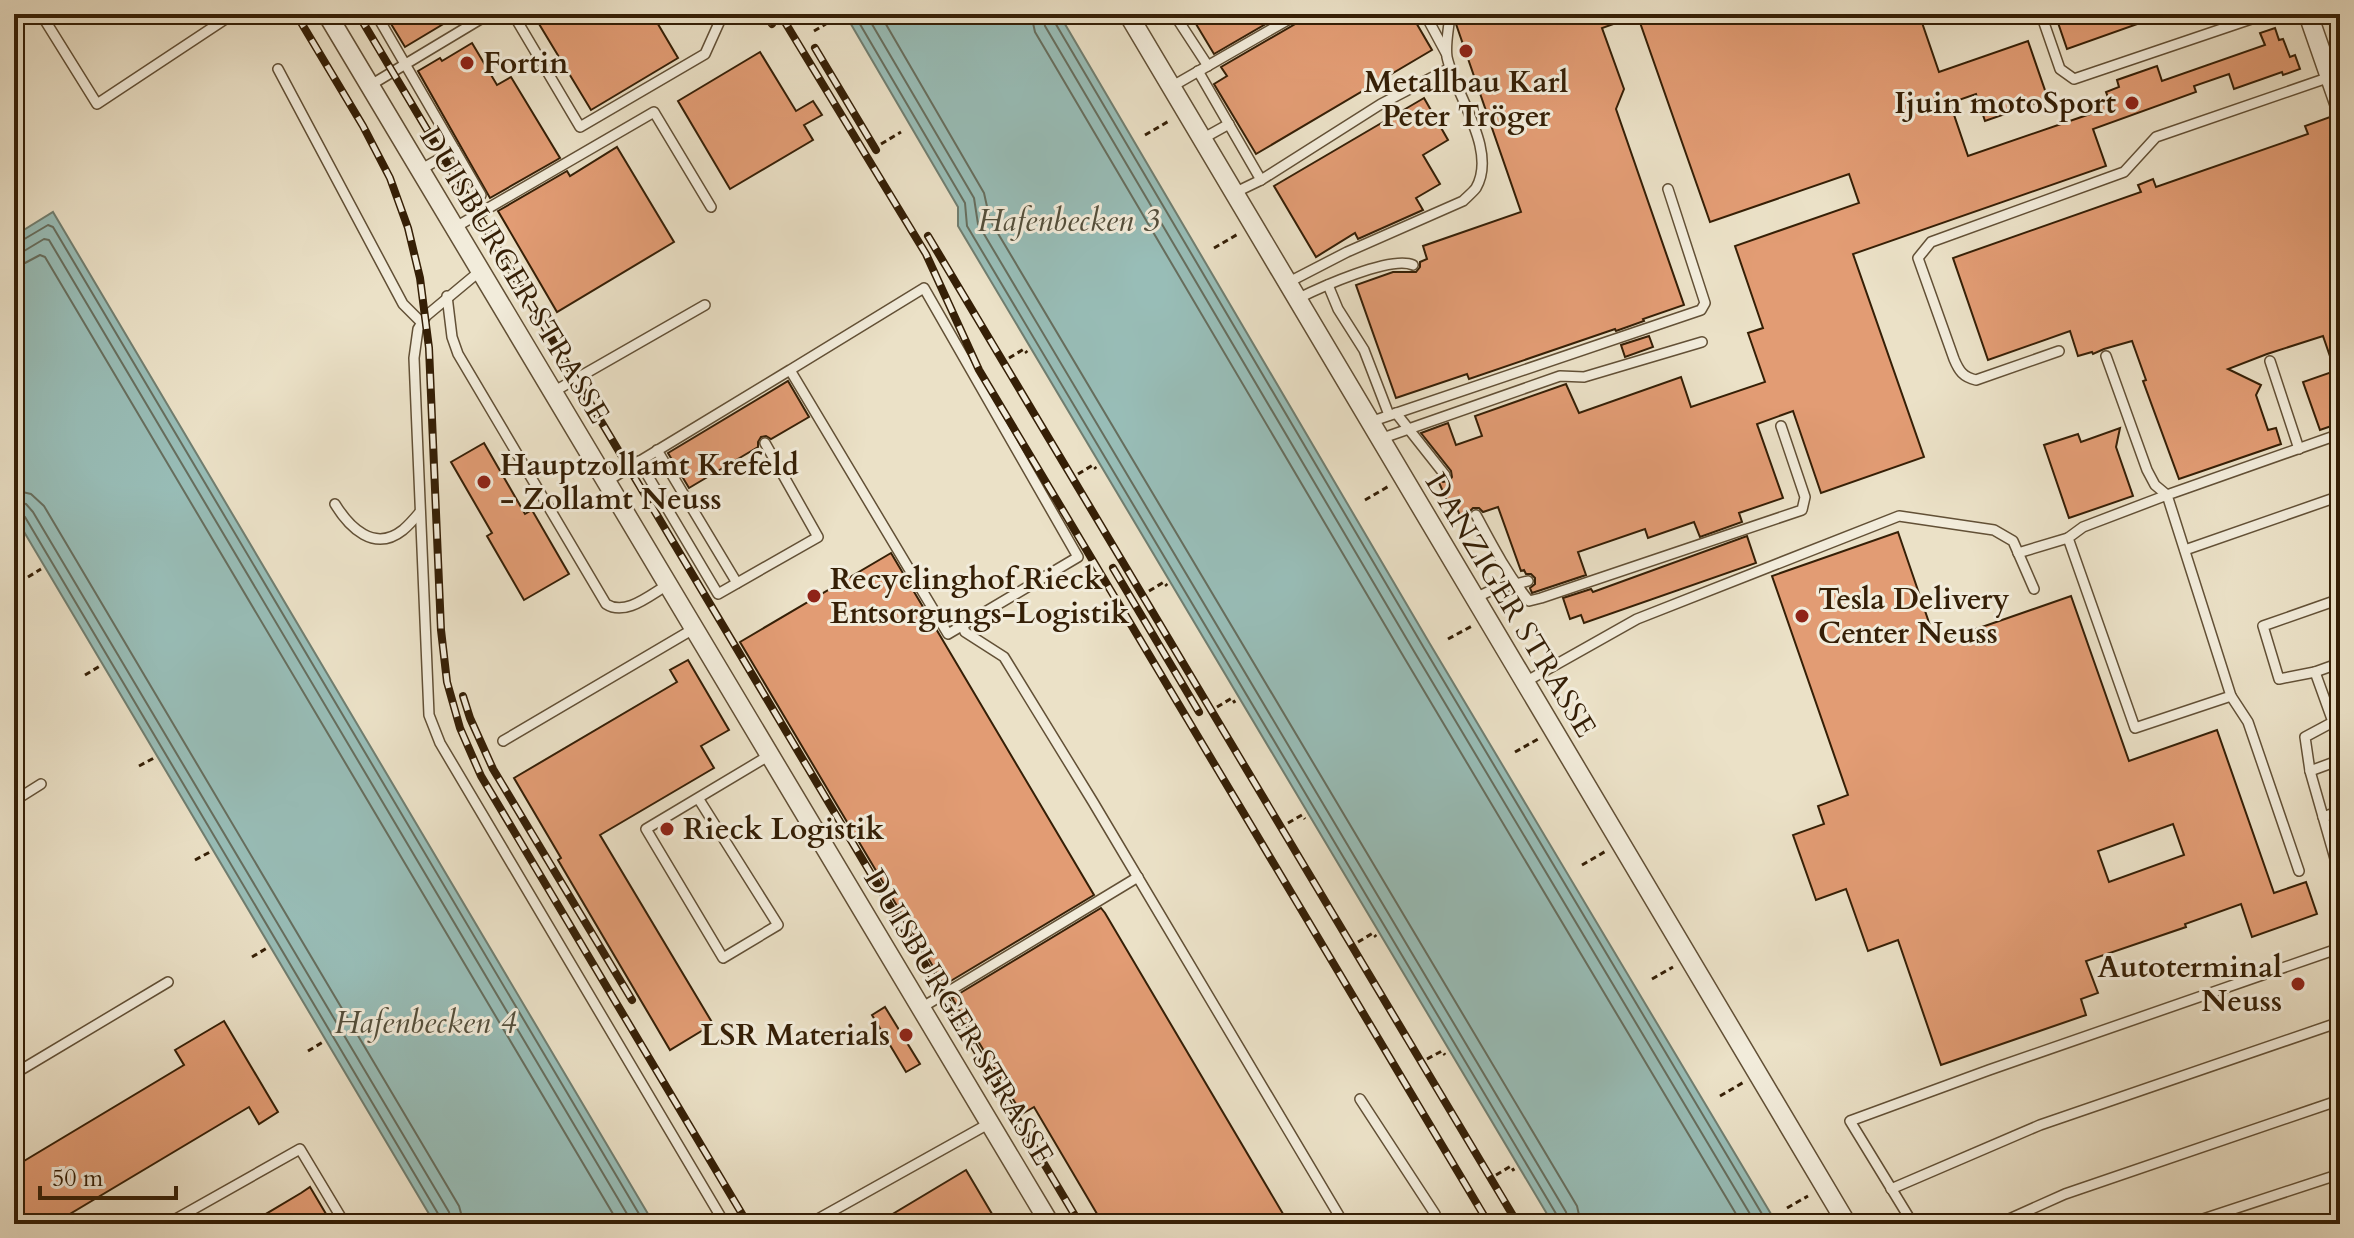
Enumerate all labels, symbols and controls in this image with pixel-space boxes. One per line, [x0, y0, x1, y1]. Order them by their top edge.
marker: Metallbau Karl Peter Tröger [1457, 42, 1475, 60]
place label: Fortin [483, 43, 569, 84]
marker: Fortin [458, 54, 476, 72]
place label: Metallbau Karl Peter Tröger [1364, 62, 1569, 137]
place label: Ijuin motoSport [1894, 83, 2116, 124]
marker: Ijuin motoSport [2123, 94, 2141, 112]
street label: DUISBURGER STRASSE [410, 120, 619, 431]
water label: Hafenbecken 3 [977, 199, 1159, 243]
place label: Hauptzollamt Krefeld - Zollamt Neuss [500, 445, 799, 520]
street label: DANZIGER STRASSE [1415, 465, 1606, 745]
marker: Hauptzollamt Krefeld - Zollamt Neuss [475, 473, 493, 491]
place label: Recyclinghof Rieck Entsorgungs-Logistik [830, 559, 1130, 634]
place label: Tesla Delivery Center Neuss [1818, 579, 2010, 654]
marker: Recyclinghof Rieck Entsorgungs-Logistik [805, 587, 823, 605]
marker: Tesla Delivery Center Neuss [1793, 607, 1811, 625]
place label: Rieck Logistik [683, 809, 885, 850]
marker: Rieck Logistik [658, 820, 676, 838]
street label: DUISBURGER STRASSE [854, 862, 1063, 1173]
place label: Autoterminal Neuss [2097, 947, 2282, 1022]
marker: Autoterminal Neuss [2289, 975, 2307, 993]
water label: Hafenbecken 4 [334, 1001, 516, 1045]
place label: LSR Materials [700, 1015, 890, 1056]
marker: LSR Materials [897, 1026, 915, 1044]
scale bar [40, 1150, 176, 1200]
text: 50 m [52, 1162, 104, 1195]

